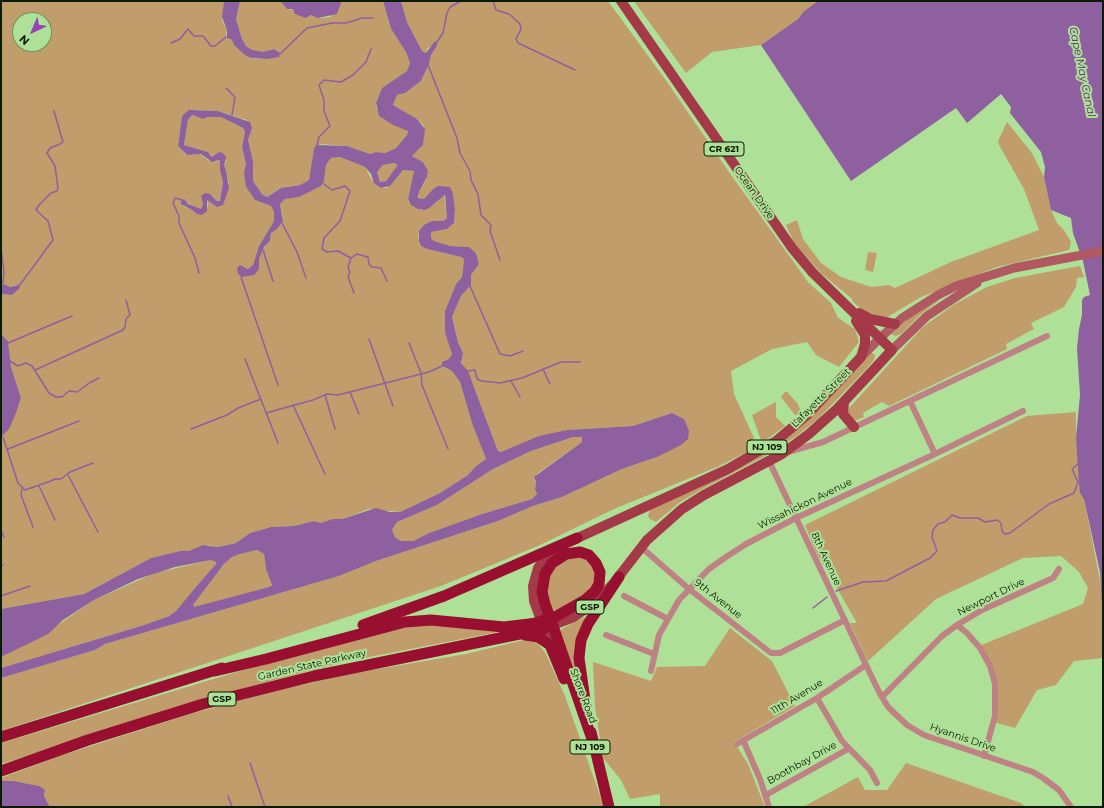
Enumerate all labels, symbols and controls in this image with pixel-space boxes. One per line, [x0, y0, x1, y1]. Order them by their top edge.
north arrow [12, 12, 52, 52]
water label: Cape May Canal [1066, 26, 1098, 118]
text: N [16, 32, 32, 48]
road number: CR 621 [704, 142, 744, 156]
street label: Ocean Drive [732, 164, 776, 222]
street label: Lafayette Street [789, 366, 853, 430]
road number: NJ 109 [747, 440, 787, 454]
street label: Wissahickon Avenue [756, 476, 854, 532]
street label: 8th Avenue [808, 530, 844, 588]
street label: Newport Drive [956, 576, 1026, 618]
street label: 9th Avenue [692, 577, 744, 621]
road number: GSP [576, 600, 604, 614]
street label: Garden State Parkway [257, 647, 367, 683]
street label: Shore Road [567, 667, 599, 725]
street label: 11th Avenue [769, 677, 825, 717]
road number: GSP [208, 692, 236, 706]
street label: Hyannis Drive [928, 721, 998, 755]
street label: Boothbay Drive [765, 739, 839, 787]
road number: NJ 109 [570, 740, 610, 754]

